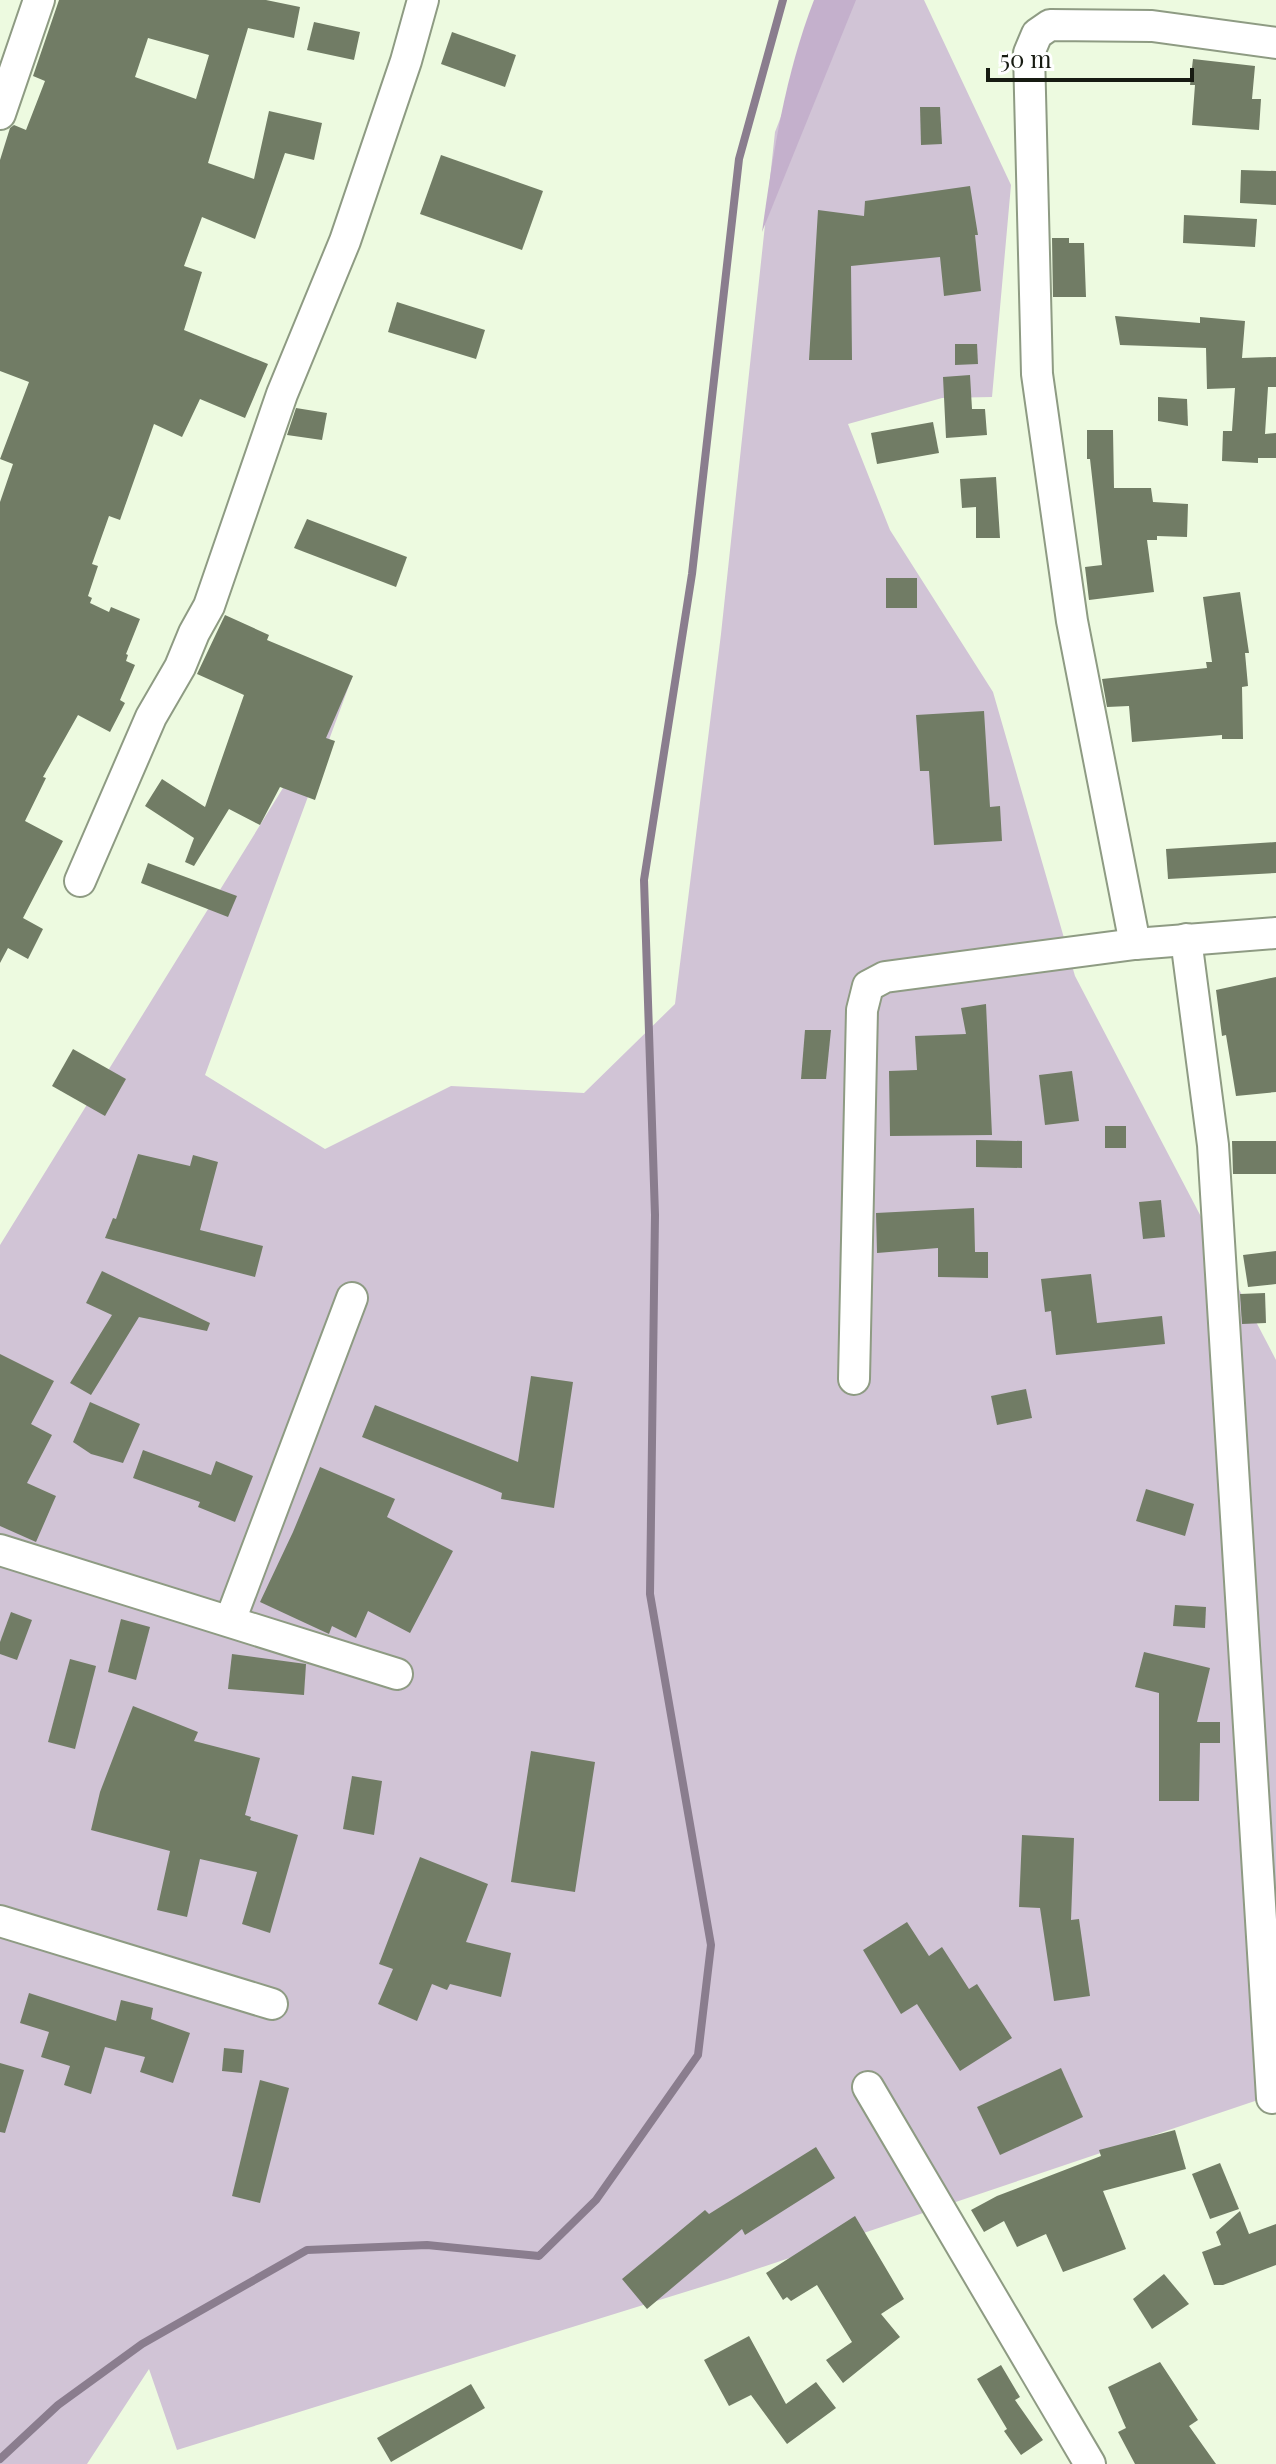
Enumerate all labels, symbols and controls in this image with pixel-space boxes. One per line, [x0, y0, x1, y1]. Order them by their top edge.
scale bar [988, 32, 1192, 82]
text: 50 m [1000, 42, 1052, 74]

